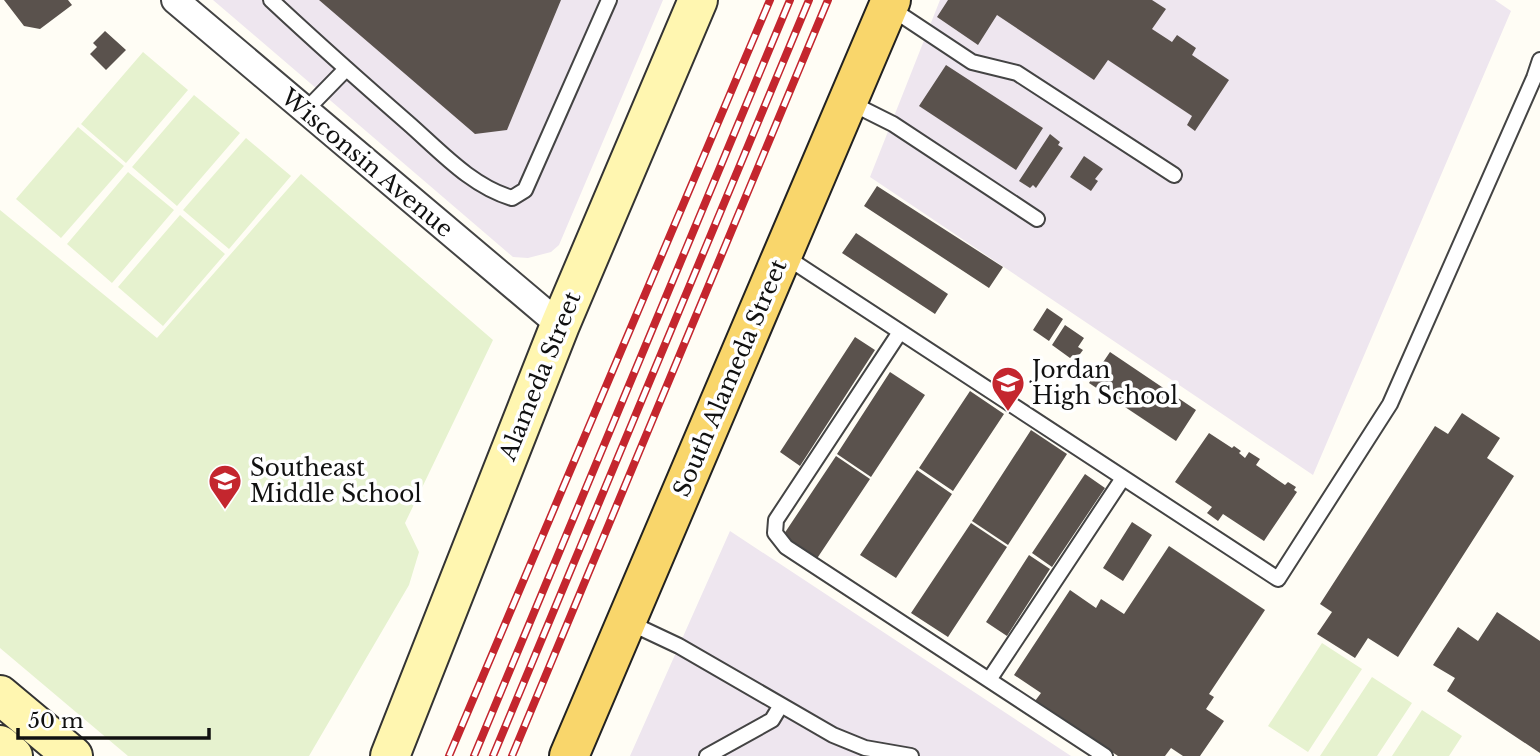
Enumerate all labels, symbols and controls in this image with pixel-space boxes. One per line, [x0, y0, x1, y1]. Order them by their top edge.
street label: Wisconsin Avenue [275, 82, 459, 243]
street label: South Alameda Street [667, 255, 793, 501]
street label: Alameda Street [493, 287, 587, 465]
place label: Jordan High School [1029, 356, 1178, 410]
school or university icon: Jordan High School [989, 364, 1027, 413]
place label: Southeast Middle School [250, 454, 422, 508]
school or university icon: Southeast Middle School [206, 462, 244, 511]
scale bar [18, 696, 208, 740]
text: 50 m [28, 708, 84, 734]

